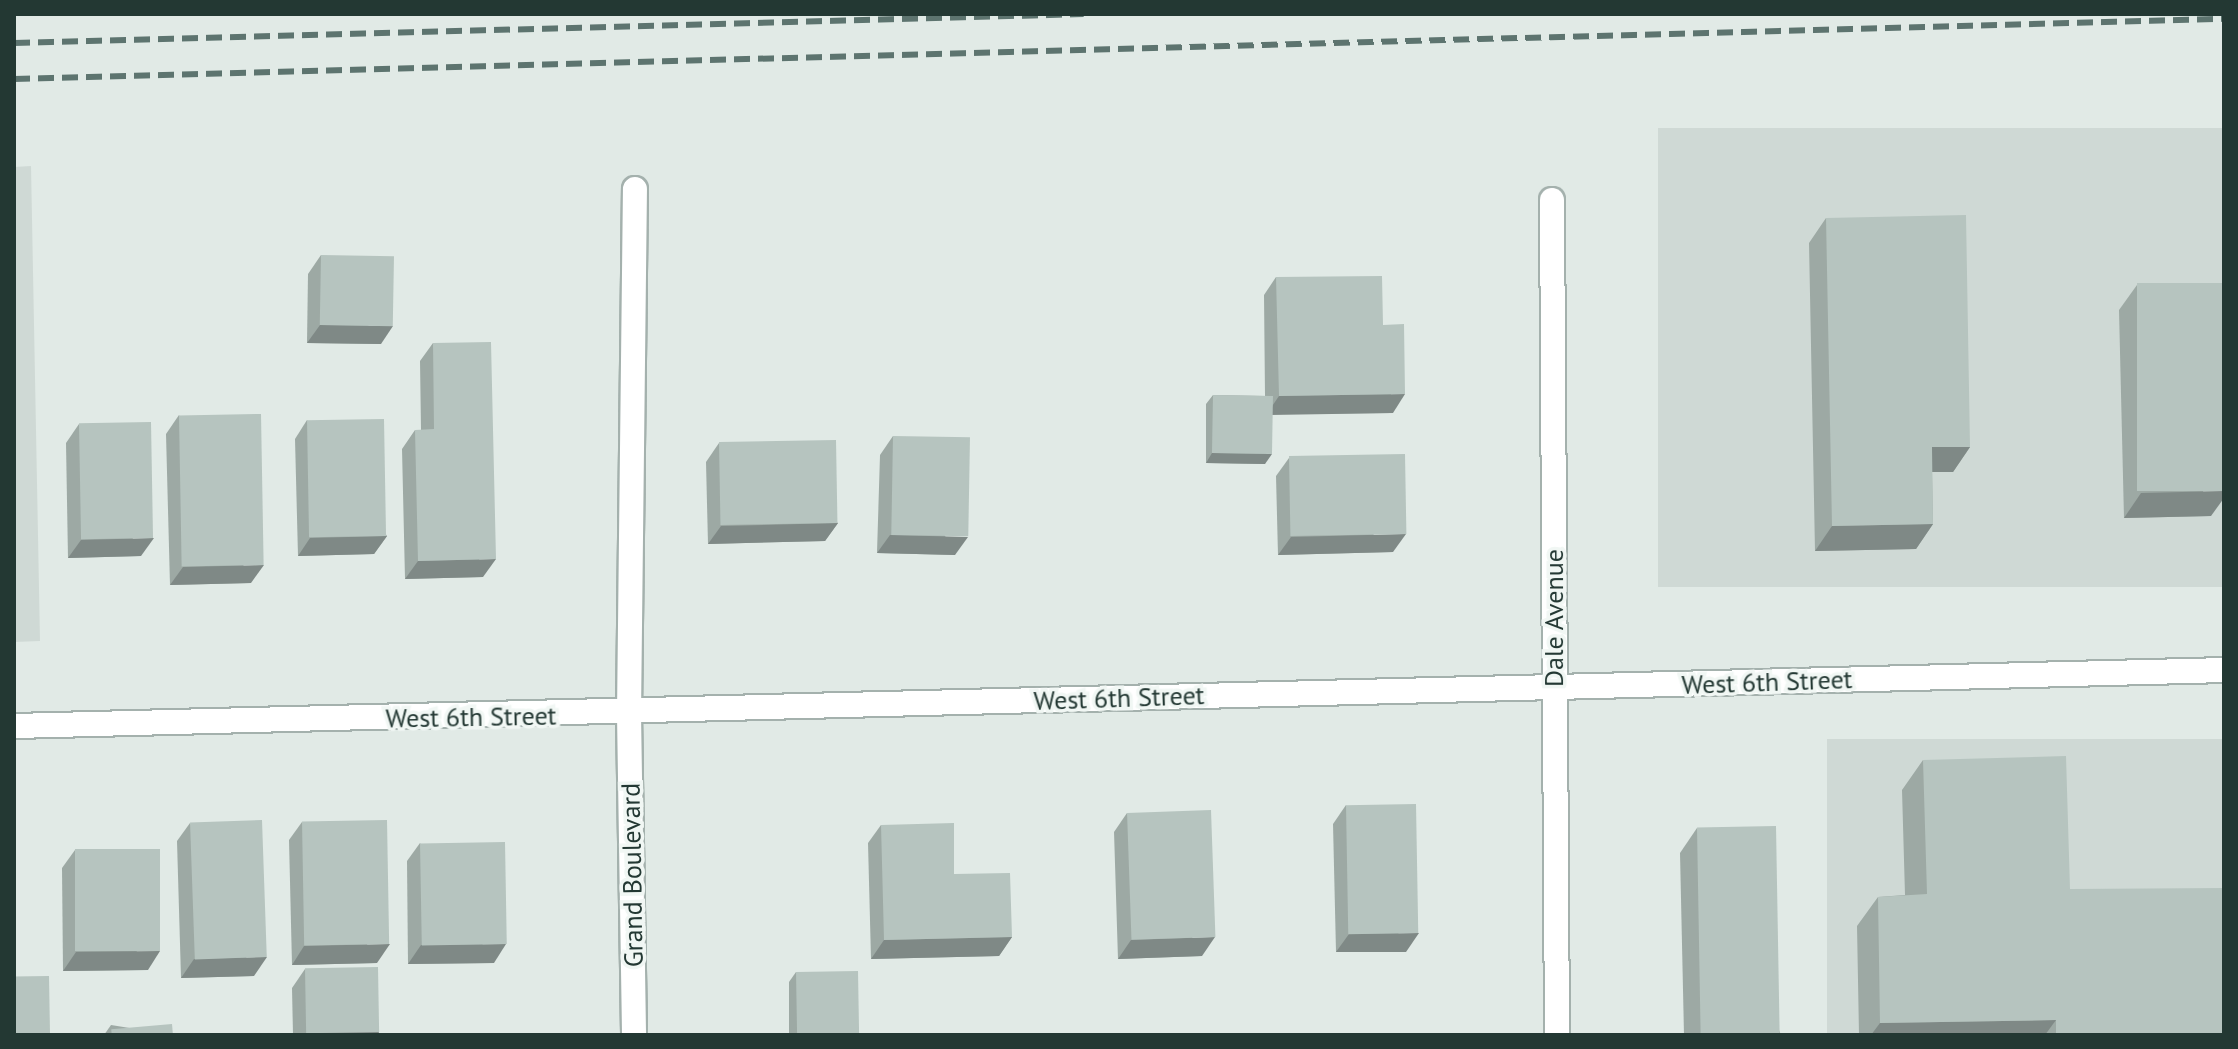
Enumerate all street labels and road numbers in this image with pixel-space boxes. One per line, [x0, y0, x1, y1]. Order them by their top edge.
street label: Dale Avenue [1538, 549, 1570, 687]
street label: West 6th Street [1681, 663, 1853, 701]
street label: West 6th Street [1033, 679, 1205, 717]
street label: West 6th Street [385, 700, 557, 734]
street label: Grand Boulevard [615, 783, 649, 967]

